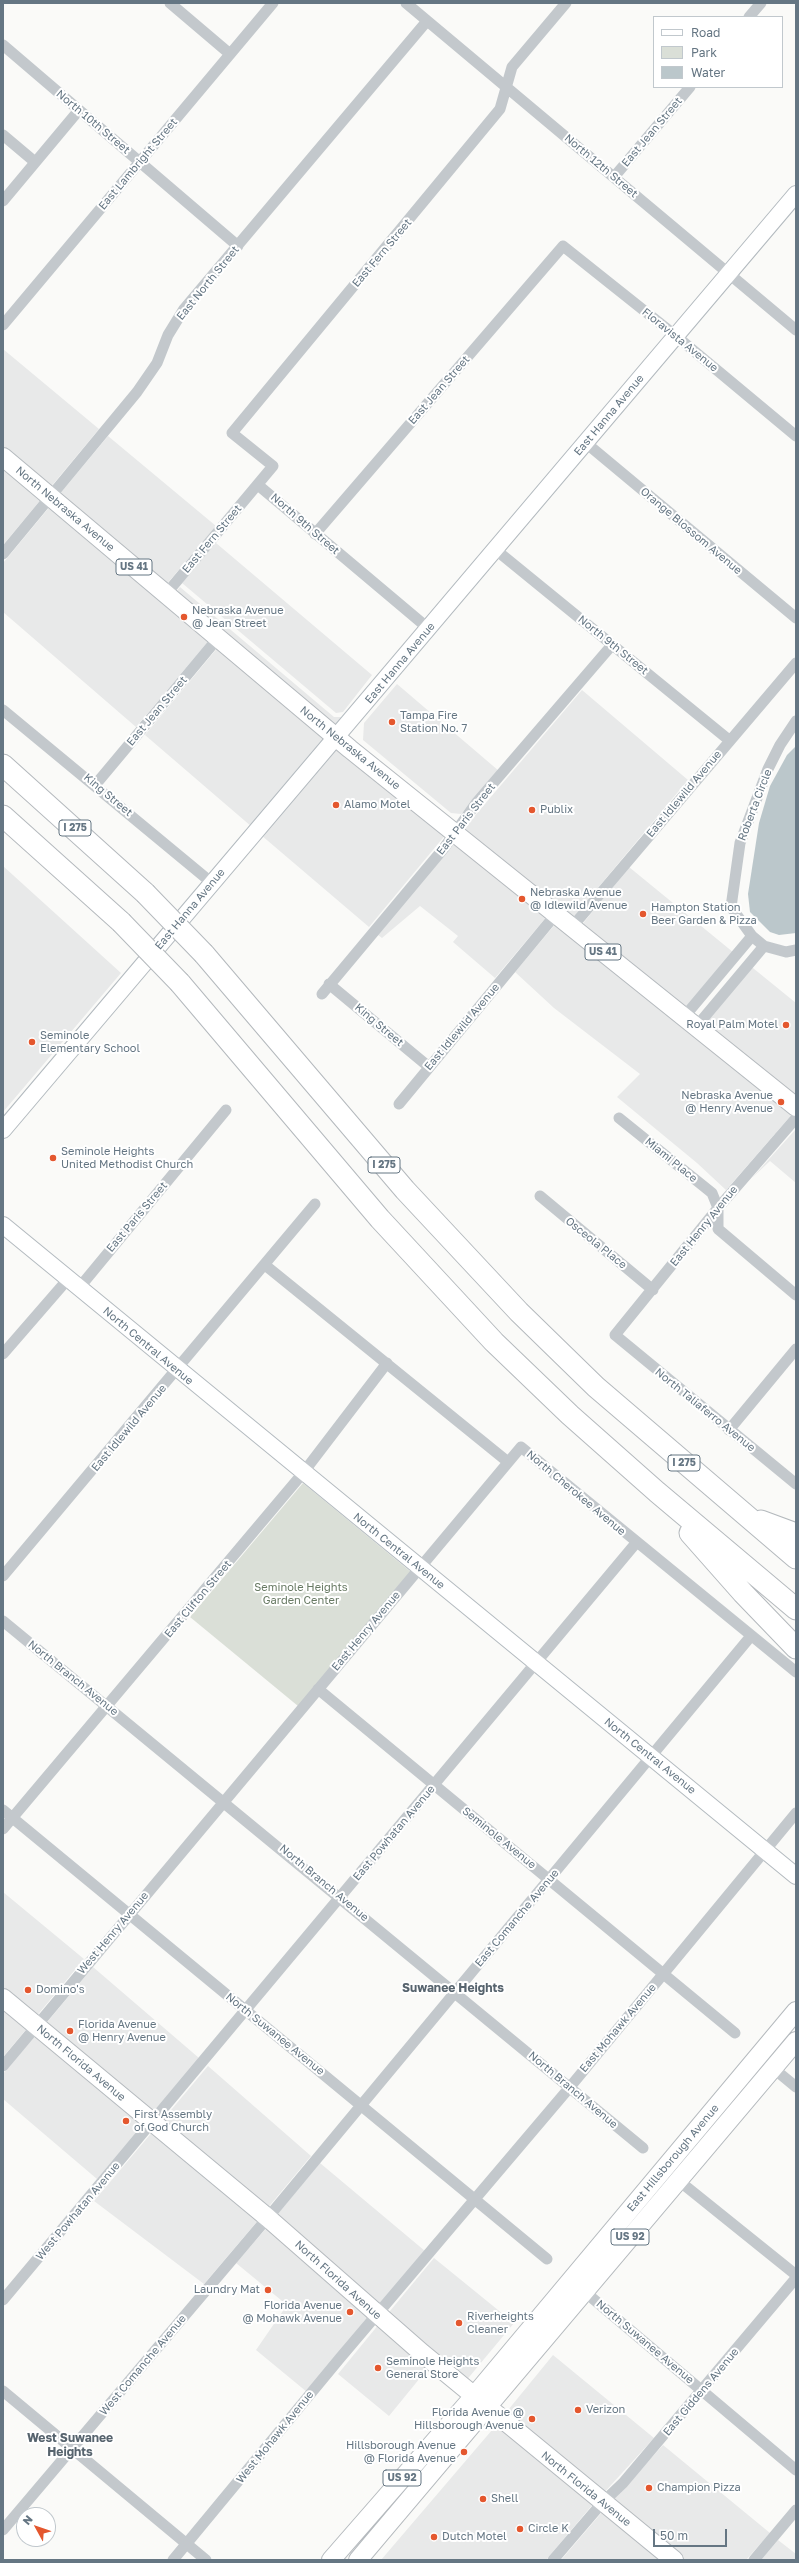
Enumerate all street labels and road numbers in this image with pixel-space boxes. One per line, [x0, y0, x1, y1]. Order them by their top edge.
street label: North 10th Street [54, 87, 132, 157]
street label: East Jean Street [619, 95, 685, 169]
street label: East Lambright Street [96, 116, 180, 212]
street label: North 12th Street [562, 132, 640, 200]
street label: East Fern Street [350, 216, 414, 290]
street label: East North Street [174, 243, 242, 323]
street label: Floravista Avenue [639, 305, 721, 375]
street label: East Jean Street [406, 353, 472, 427]
street label: East Hanna Avenue [571, 372, 647, 458]
street label: North Nebraska Avenue [13, 464, 117, 554]
street label: Orange Blossom Avenue [638, 485, 744, 577]
street label: North 9th Street [268, 491, 342, 557]
street label: East Fern Street [180, 502, 244, 576]
road number: US 41 [116, 559, 152, 575]
street label: North 9th Street [575, 613, 651, 677]
street label: East Hanna Avenue [362, 620, 438, 706]
street label: East Jean Street [124, 674, 190, 748]
street label: North Nebraska Avenue [297, 704, 403, 792]
street label: East Idlewild Avenue [644, 748, 724, 840]
street label: Roberta Circle [735, 767, 775, 843]
street label: King Street [81, 771, 135, 819]
street label: East Paris Street [434, 780, 498, 858]
road number: I 275 [59, 820, 91, 836]
street label: East Hanna Avenue [152, 866, 228, 952]
road number: US 41 [585, 944, 621, 960]
street label: East Idlewild Avenue [422, 981, 502, 1073]
street label: King Street [352, 1001, 406, 1049]
street label: Miami Place [642, 1135, 700, 1185]
road number: I 275 [368, 1157, 400, 1173]
street label: East Paris Street [104, 1179, 170, 1255]
street label: East Henry Avenue [668, 1183, 740, 1269]
street label: Osceola Place [563, 1214, 629, 1272]
street label: North Central Avenue [100, 1304, 196, 1388]
street label: North Taliaferro Avenue [652, 1366, 758, 1454]
street label: East Idlewild Avenue [89, 1382, 169, 1474]
street label: North Cherokee Avenue [524, 1448, 628, 1538]
road number: I 275 [668, 1455, 700, 1471]
street label: North Central Avenue [351, 1510, 447, 1592]
street label: East Clifton Street [162, 1558, 234, 1640]
street label: East Henry Avenue [329, 1589, 403, 1673]
street label: North Branch Avenue [25, 1638, 121, 1718]
street label: North Central Avenue [602, 1715, 698, 1797]
street label: East Powhatan Avenue [350, 1783, 438, 1883]
street label: Seminole Avenue [460, 1804, 538, 1872]
street label: North Branch Avenue [277, 1842, 371, 1924]
street label: East Comanche Avenue [472, 1867, 562, 1969]
street label: West Henry Avenue [75, 1889, 151, 1977]
street label: East Mohawk Avenue [577, 1981, 659, 2075]
street label: North Suwanee Avenue [223, 1990, 327, 2078]
street label: North Florida Avenue [34, 2022, 128, 2104]
street label: North Branch Avenue [526, 2049, 620, 2131]
street label: East Hillsborough Avenue [624, 2102, 722, 2214]
street label: West Powhatan Avenue [33, 2159, 123, 2263]
road number: US 92 [611, 2229, 649, 2245]
street label: North Florida Avenue [292, 2238, 384, 2322]
street label: North Suwanee Avenue [594, 2297, 696, 2387]
street label: West Comanche Avenue [97, 2312, 189, 2418]
street label: East Giddens Avenue [660, 2345, 742, 2439]
street label: West Mohawk Avenue [234, 2388, 316, 2486]
street label: North Florida Avenue [538, 2449, 634, 2529]
road number: US 92 [383, 2470, 421, 2486]

